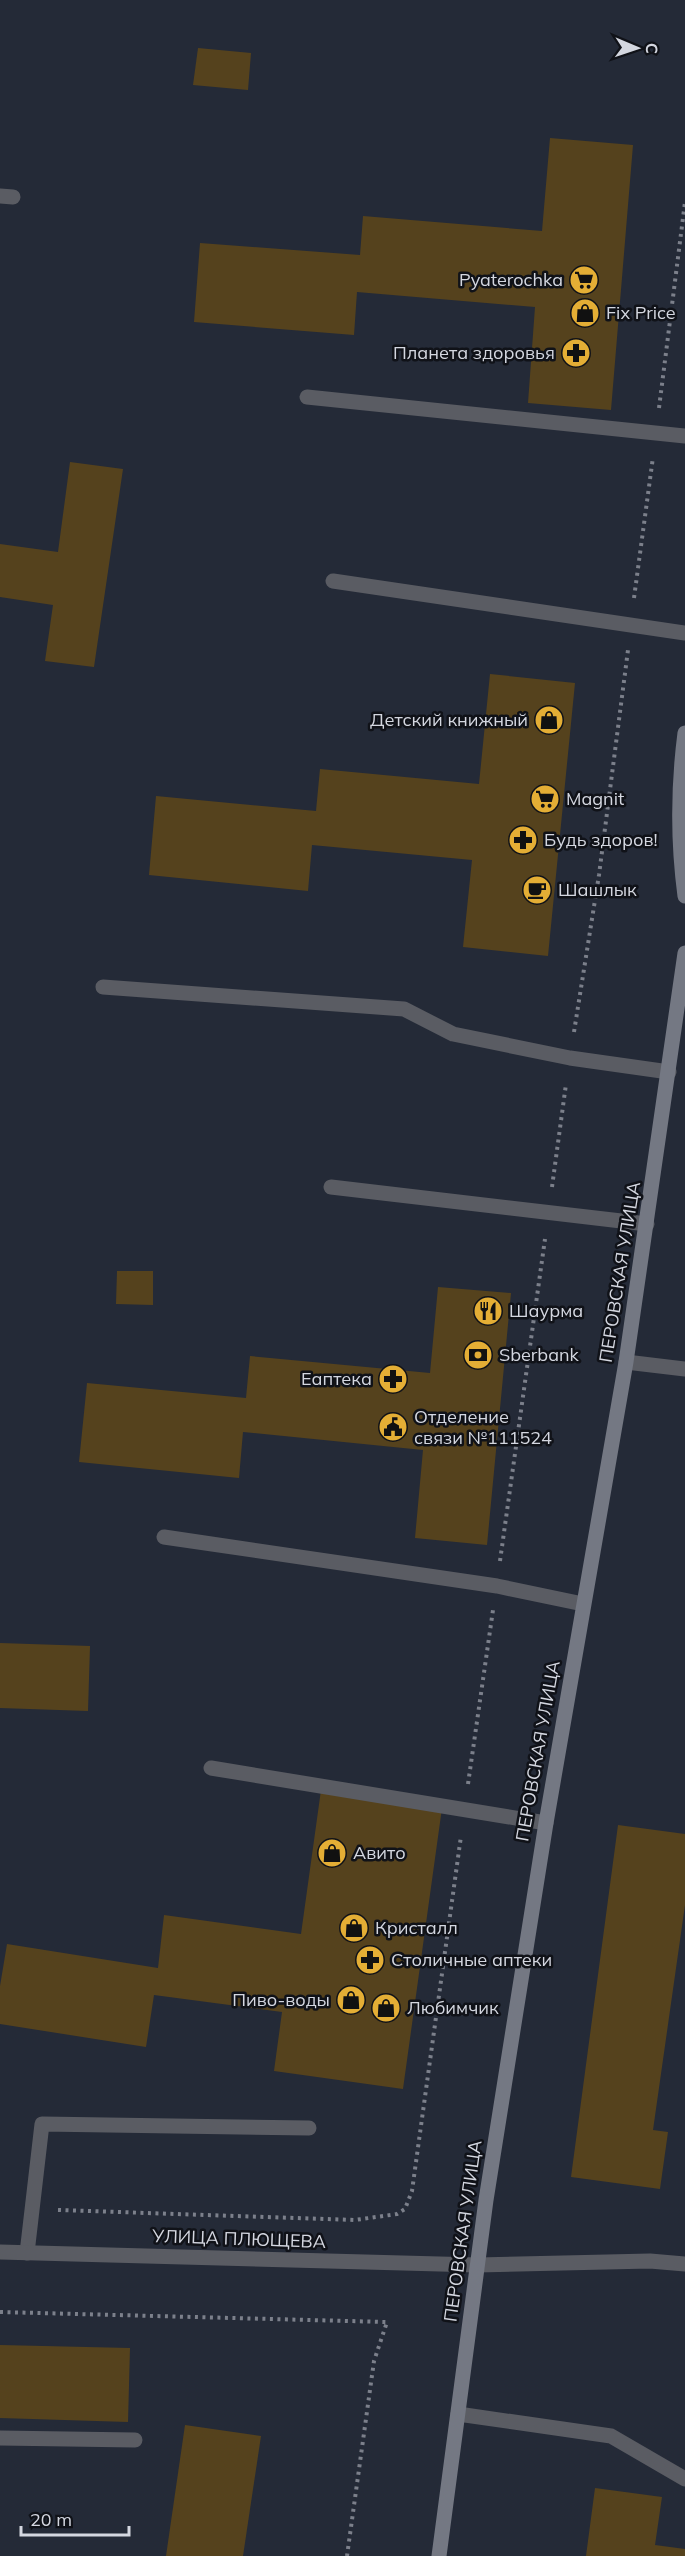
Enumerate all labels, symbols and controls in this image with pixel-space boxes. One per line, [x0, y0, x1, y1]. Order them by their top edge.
north arrow [607, 18, 667, 78]
text: С [642, 43, 662, 54]
supermarket icon: Pyaterochka [568, 264, 600, 296]
place label: Pyaterochka [459, 268, 563, 291]
shop icon: Fix Price [569, 297, 601, 329]
place label: Fix Price [606, 301, 676, 324]
pharmacy icon: Планета здоровья [560, 337, 592, 369]
place label: Планета здоровья [393, 341, 555, 364]
shop icon: Детский книжный [533, 704, 565, 736]
place label: Детский книжный [370, 708, 528, 731]
supermarket icon: Magnit [529, 783, 561, 815]
place label: Magnit [566, 787, 624, 810]
pharmacy icon: Будь здоров! [507, 824, 539, 856]
place label: Будь здоров! [544, 828, 658, 851]
cafe icon: Шашлык [521, 874, 553, 906]
place label: Шашлык [558, 878, 637, 901]
street label: ПЕРОВСКАЯ УЛИЦА [594, 1180, 645, 1364]
restaurant icon: Шаурма [472, 1295, 504, 1327]
place label: Шаурма [509, 1299, 583, 1322]
bank icon: Sberbank [462, 1339, 494, 1371]
place label: Sberbank [499, 1343, 579, 1366]
pharmacy icon: Еаптека [377, 1363, 409, 1395]
place label: Еаптека [301, 1367, 372, 1390]
place label: Отделение связи №111524 [414, 1405, 552, 1449]
public building icon: Отделение связи №111524 [377, 1411, 409, 1443]
street label: ПЕРОВСКАЯ УЛИЦА [510, 1659, 565, 1843]
shop icon: Авито [316, 1837, 348, 1869]
place label: Авито [353, 1841, 406, 1864]
shop icon: Кристалл [338, 1912, 370, 1944]
place label: Кристалл [375, 1916, 458, 1939]
pharmacy icon: Столичные аптеки [354, 1944, 386, 1976]
place label: Столичные аптеки [391, 1948, 552, 1971]
shop icon: Пиво-воды [335, 1984, 367, 2016]
place label: Пиво-воды [232, 1988, 330, 2011]
shop icon: Любимчик [370, 1992, 402, 2024]
place label: Любимчик [407, 1996, 499, 2019]
street label: ПЕРОВСКАЯ УЛИЦА [438, 2139, 487, 2323]
street label: УЛИЦА ПЛЮЩЕВА [151, 2224, 326, 2253]
scale bar [21, 2499, 129, 2537]
text: 20 m [30, 2508, 72, 2531]

